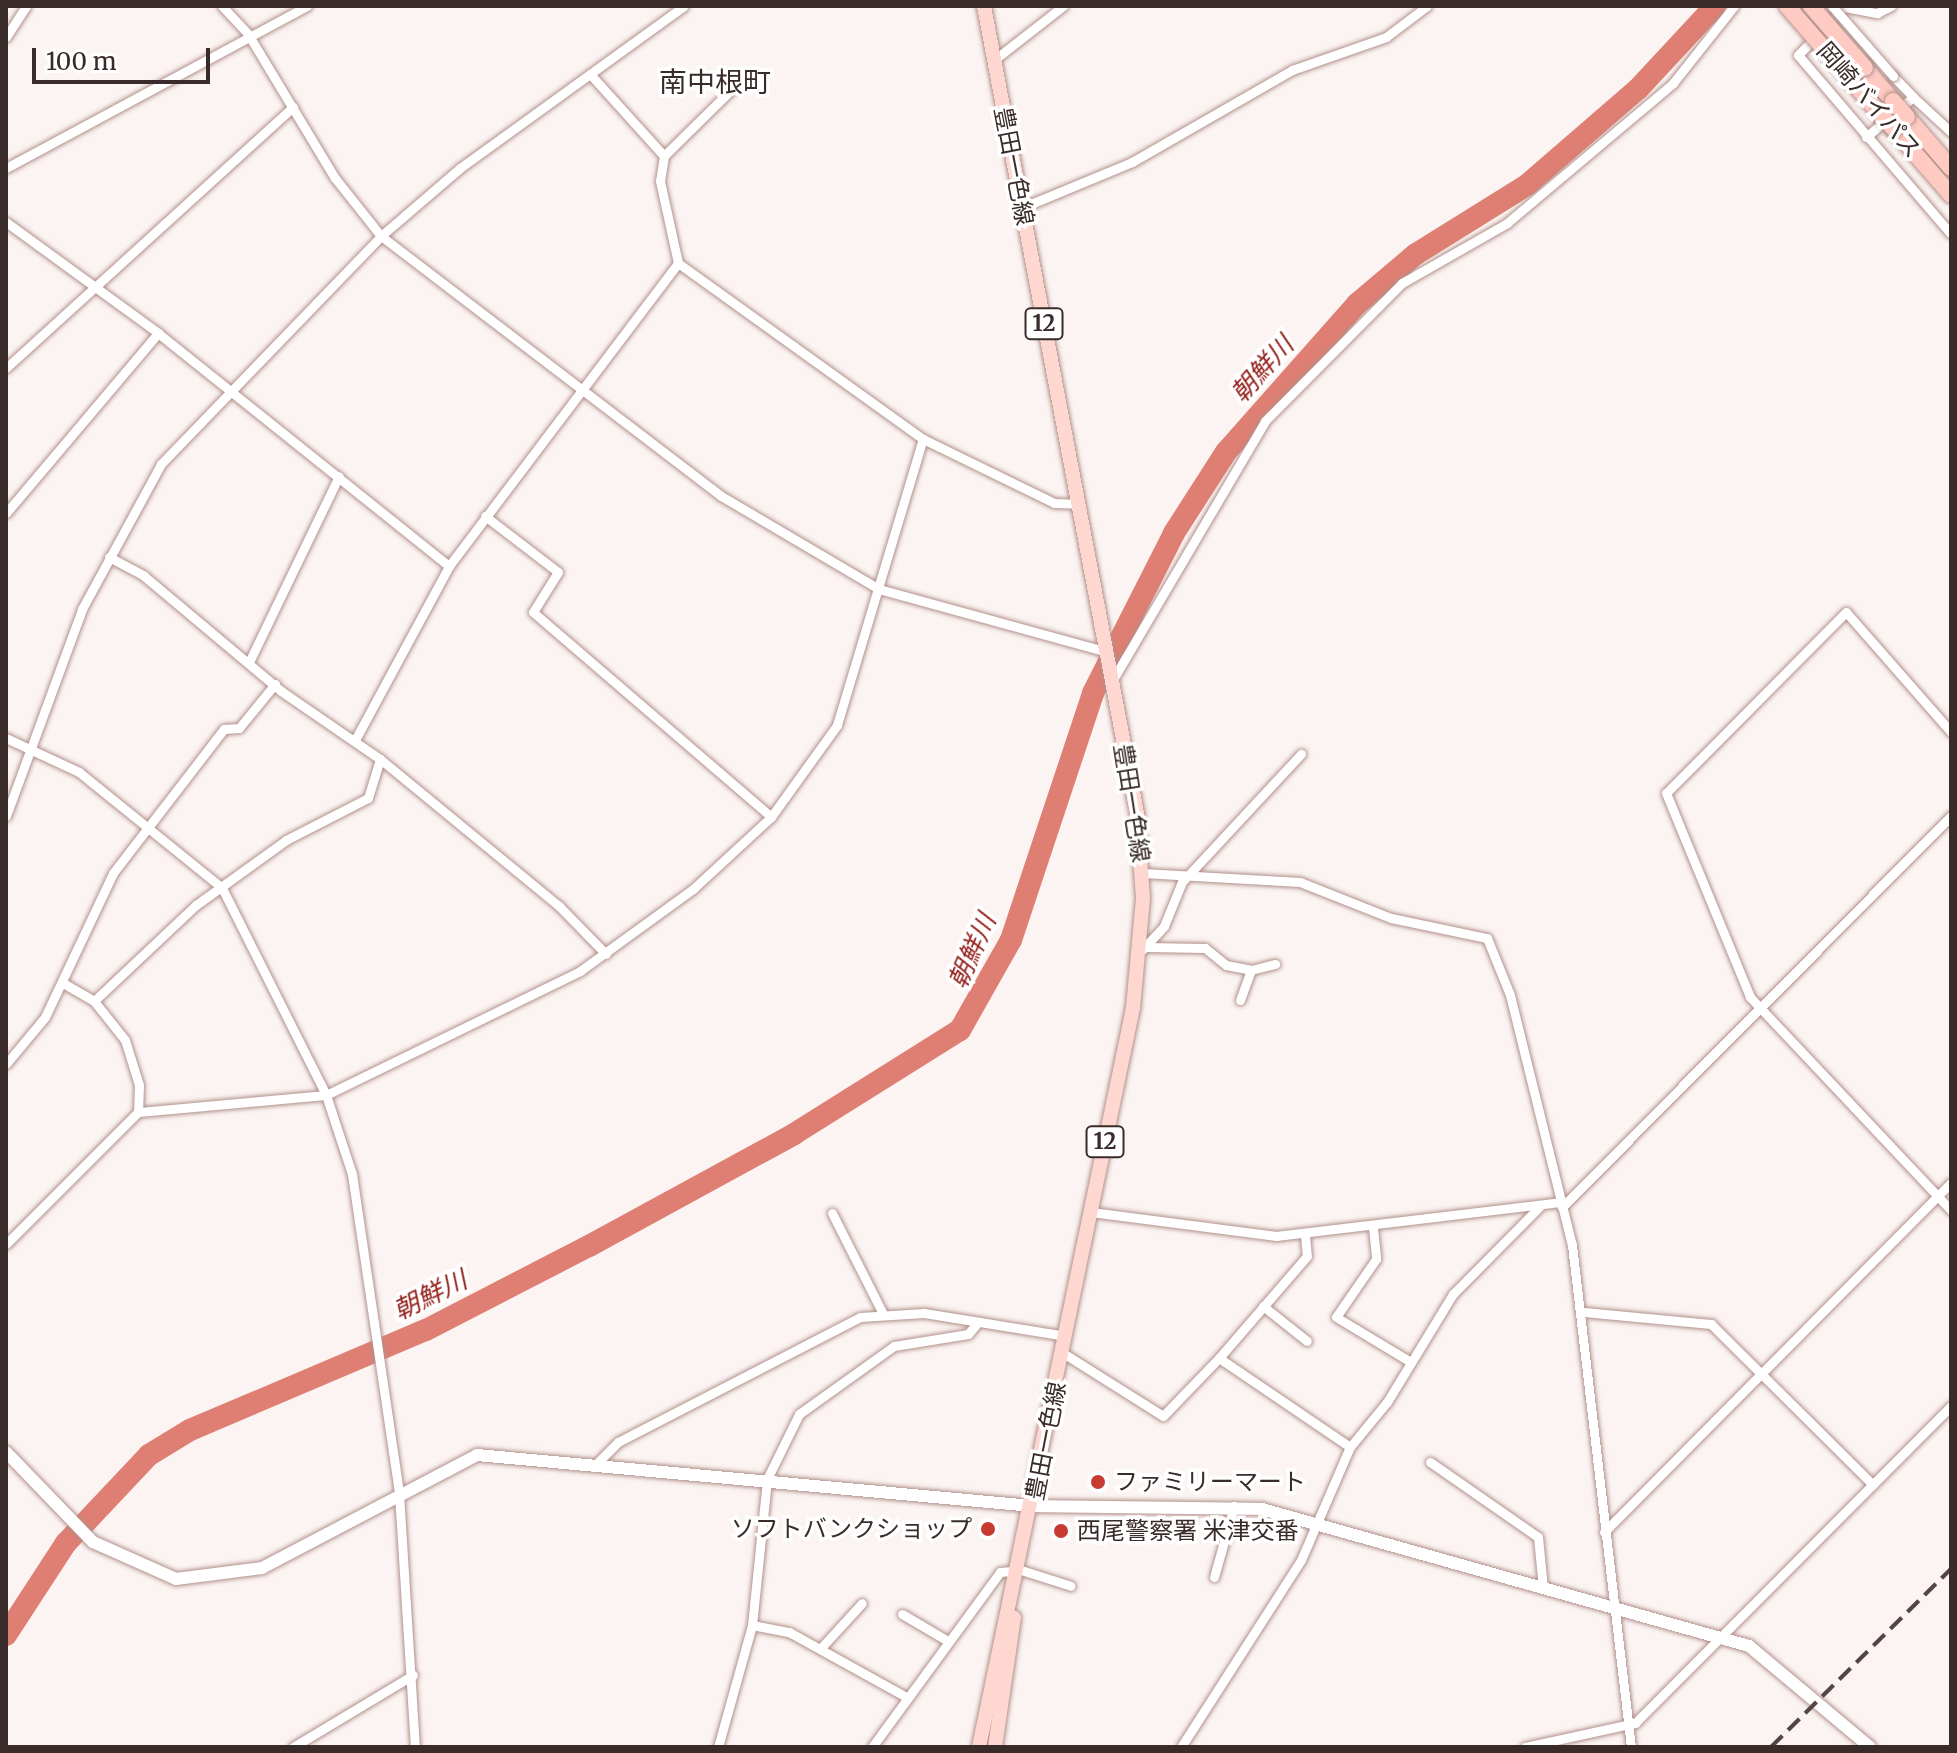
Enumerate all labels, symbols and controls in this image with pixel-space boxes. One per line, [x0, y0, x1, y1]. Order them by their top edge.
scale bar [36, 32, 214, 82]
street label: 岡崎バイパス [1811, 36, 1927, 164]
text: 100 m [46, 46, 116, 77]
district label: 南中根町 [659, 65, 771, 99]
street label: 豊田一色線 [988, 104, 1040, 228]
road number: 12 [1024, 306, 1064, 342]
water label: 朝鮮川 [1224, 330, 1300, 408]
street label: 豊田一色線 [1108, 741, 1156, 865]
water label: 朝鮮川 [942, 909, 1002, 993]
road number: 12 [1085, 1124, 1125, 1160]
water label: 朝鮮川 [388, 1264, 472, 1326]
street label: 豊田一色線 [1020, 1379, 1072, 1503]
place label: ファミリーマート [1114, 1468, 1306, 1496]
marker: ファミリーマート [1089, 1473, 1107, 1491]
place label: ソフトバンクショップ [732, 1515, 972, 1543]
place label: 西尾警察署 米津交番 [1077, 1517, 1299, 1545]
marker: ソフトバンクショップ [979, 1520, 997, 1538]
marker: 西尾警察署 米津交番 [1052, 1522, 1070, 1540]

